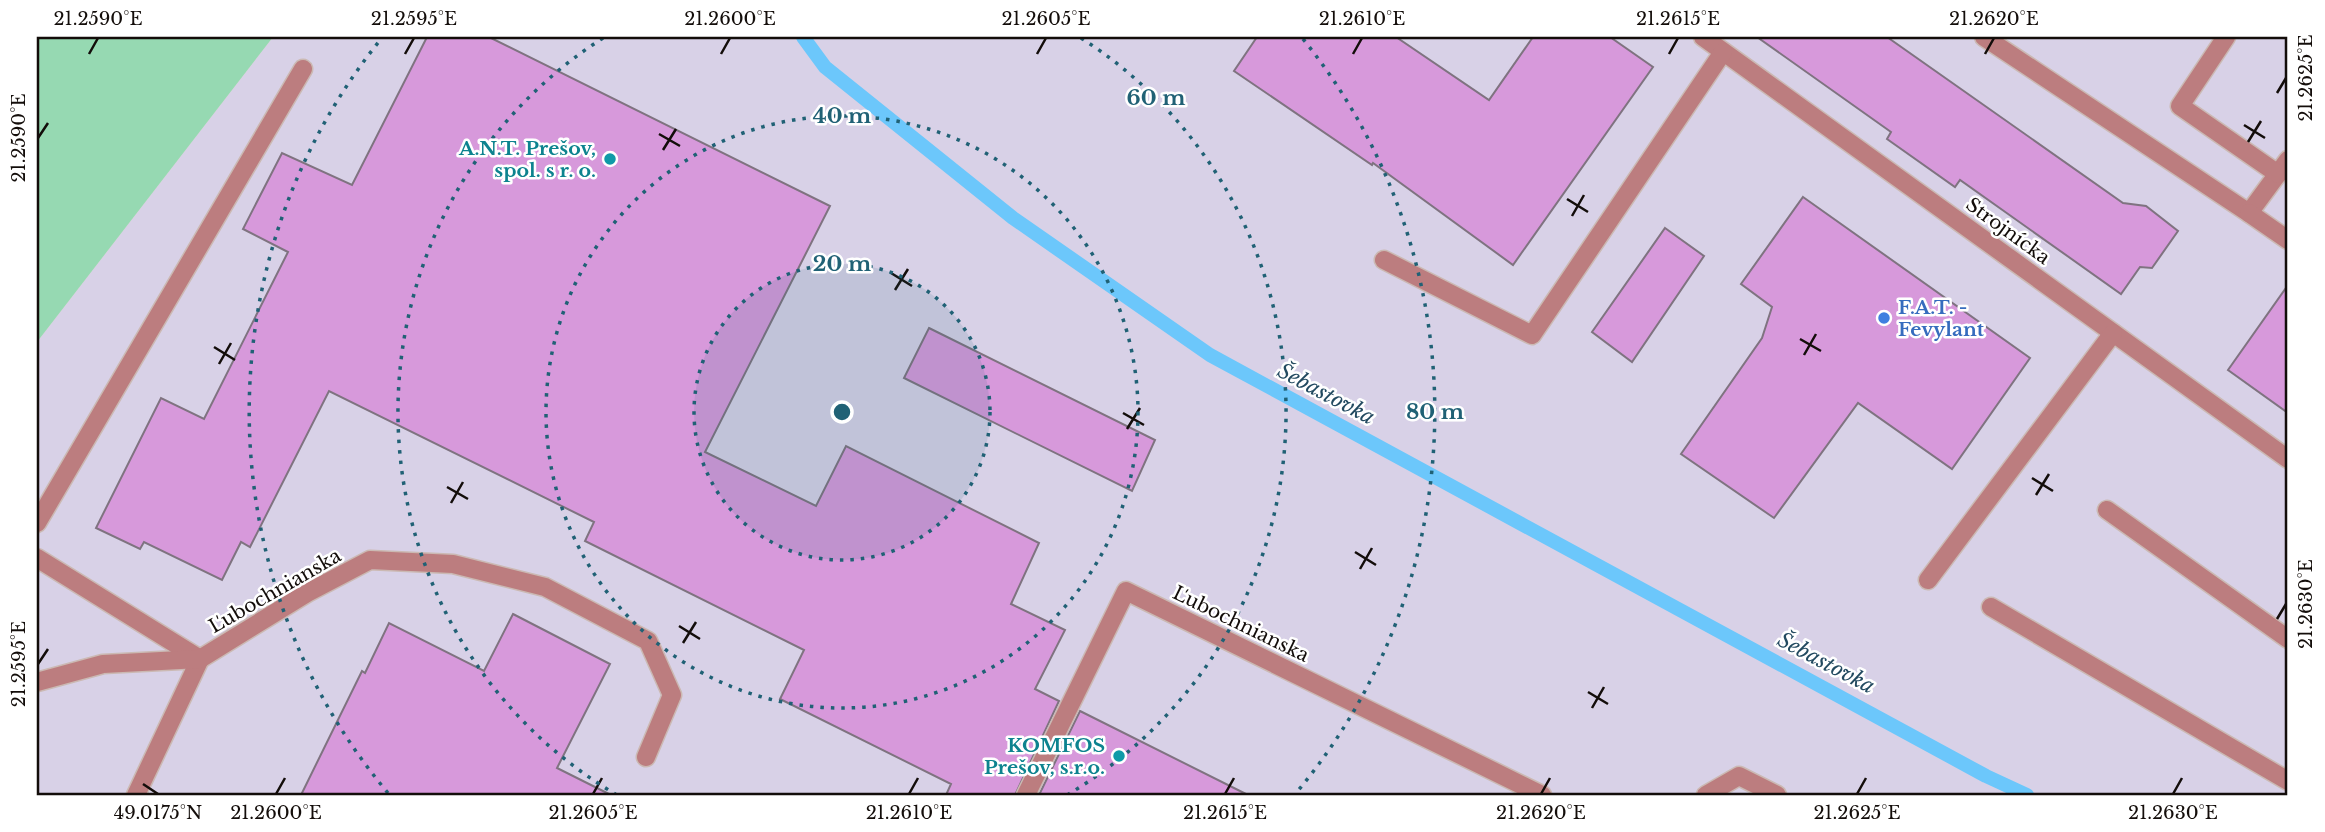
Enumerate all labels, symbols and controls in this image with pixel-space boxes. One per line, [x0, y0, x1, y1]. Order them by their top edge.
text: 21.2590°E [54, 8, 142, 30]
text: 21.2595°E [371, 8, 457, 30]
text: 21.2600°E [684, 8, 776, 30]
text: 21.2605°E [1002, 8, 1090, 30]
text: 21.2610°E [1319, 8, 1405, 30]
text: 21.2615°E [1636, 8, 1720, 30]
text: 21.2620°E [1949, 8, 2039, 30]
text: 21.2625°E [2295, 34, 2317, 122]
text: 60 m [1127, 85, 1185, 111]
text: 21.2590°E [8, 94, 30, 182]
text: 40 m [813, 103, 871, 129]
place label: A.N.T. Prešov, spol. s r. o. [458, 137, 596, 182]
marker: A.N.T. Prešov, spol. s r. o. [602, 151, 618, 167]
street label: Strojnícka [1961, 193, 2055, 269]
text: 20 m [813, 251, 871, 277]
place label: F.A.T. - Fevylant [1898, 296, 1985, 341]
marker: F.A.T. - Fevylant [1876, 310, 1892, 326]
water label: Šebastovka [1273, 357, 1379, 431]
text: 80 m [1406, 399, 1464, 425]
centre of rings [830, 400, 854, 424]
street label: Ľubochnianska [205, 544, 346, 638]
text: 21.2630°E [2295, 559, 2317, 649]
street label: Ľubochnianska [1169, 581, 1313, 667]
text: 21.2595°E [8, 621, 30, 707]
water label: Šebastovka [1773, 626, 1879, 700]
place label: KOMFOS Prešov, s.r.o. [984, 734, 1105, 779]
marker: KOMFOS Prešov, s.r.o. [1111, 748, 1127, 764]
text: 49.0175°N [114, 802, 202, 824]
text: 21.2600°E [230, 802, 322, 824]
text: 21.2605°E [549, 802, 637, 824]
text: 21.2610°E [866, 802, 952, 824]
text: 21.2615°E [1183, 802, 1267, 824]
text: 21.2620°E [1496, 802, 1586, 824]
text: 21.2625°E [1813, 802, 1901, 824]
text: 21.2630°E [2128, 802, 2218, 824]

